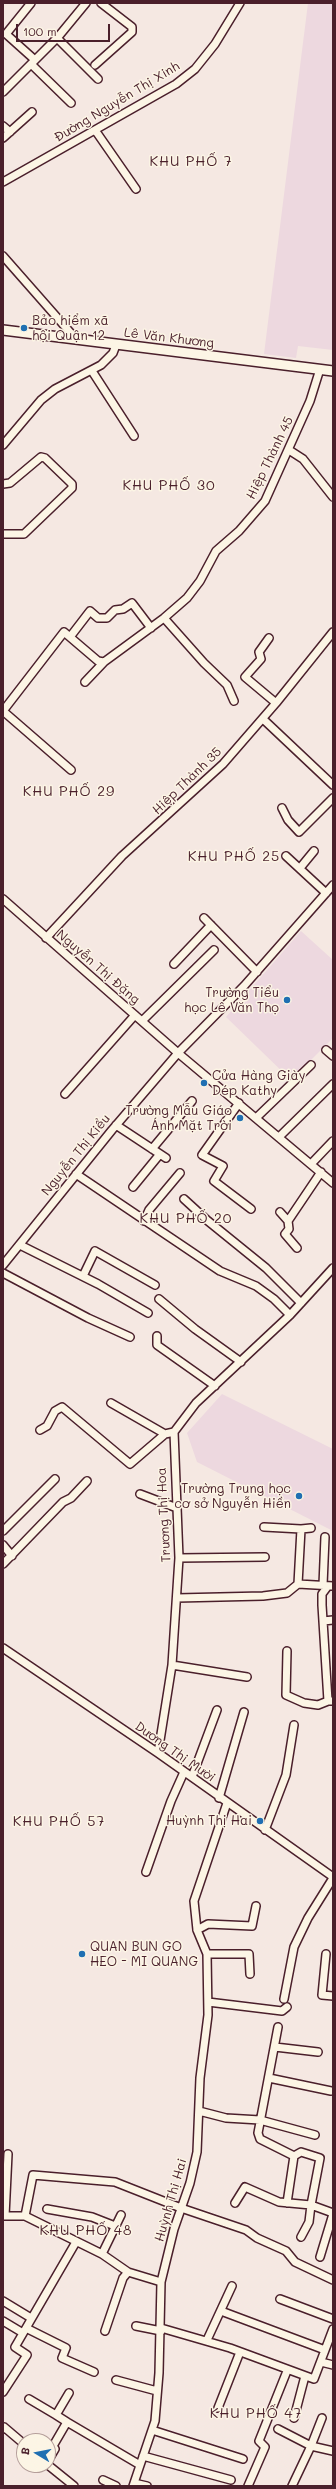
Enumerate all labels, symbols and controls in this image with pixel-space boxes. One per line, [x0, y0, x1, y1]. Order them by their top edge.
scale bar [18, 16, 112, 42]
text: 100 m [23, 23, 57, 39]
street label: Đường Nguyễn Thị Xinh [52, 58, 182, 146]
district label: KHU PHỐ 7 [149, 154, 233, 170]
place label: Bảo hiểm xã hội Quận 12 [32, 313, 109, 344]
marker: Bảo hiểm xã hội Quận 12 [19, 323, 29, 333]
street label: Lê Văn Khương [123, 325, 215, 351]
street label: Hiệp Thành 45 [243, 414, 297, 502]
district label: KHU PHỐ 30 [122, 478, 216, 494]
street label: Hiệp Thành 35 [149, 744, 225, 818]
district label: KHU PHỐ 29 [23, 784, 115, 800]
district label: KHU PHỐ 25 [188, 849, 280, 865]
street label: Nguyễn Thị Đặng [53, 927, 143, 1007]
place label: Trường Tiểu học Lê Văn Thọ [184, 985, 279, 1016]
marker: Trường Tiểu học Lê Văn Thọ [282, 995, 292, 1005]
place label: Cửa Hàng Giày Dép Kathy [212, 1068, 305, 1099]
marker: Cửa Hàng Giày Dép Kathy [199, 1078, 209, 1088]
place label: Trường Mẫu Giáo Ánh Mặt Trời [125, 1103, 232, 1134]
street label: Nguyễn Thị Kiểu [38, 1111, 114, 1199]
marker: Trường Mẫu Giáo Ánh Mặt Trời [235, 1113, 245, 1123]
district label: KHU PHỐ 20 [140, 1211, 232, 1227]
street label: Trương Thị Hoa [154, 1467, 174, 1563]
place label: Trường Trung học cơ sở Nguyễn Hiền [174, 1481, 291, 1512]
marker: Trường Trung học cơ sở Nguyễn Hiền [294, 1491, 304, 1501]
street label: Dương Thị Mười [132, 1719, 218, 1785]
place label: Huỳnh Thị Hai [166, 1813, 252, 1829]
district label: KHU PHỐ 57 [13, 1814, 105, 1830]
marker: Huỳnh Thị Hai [255, 1816, 265, 1826]
place label: QUAN BUN GO HEO - MI QUANG [90, 1939, 198, 1970]
marker: QUAN BUN GO HEO - MI QUANG [77, 1949, 87, 1959]
street label: Huỳnh Thị Hai [152, 2157, 190, 2243]
district label: KHU PHỐ 48 [39, 2223, 133, 2239]
district label: KHU PHỐ 47 [210, 2406, 302, 2422]
north arrow [16, 2433, 56, 2473]
text: B [17, 2446, 33, 2456]

